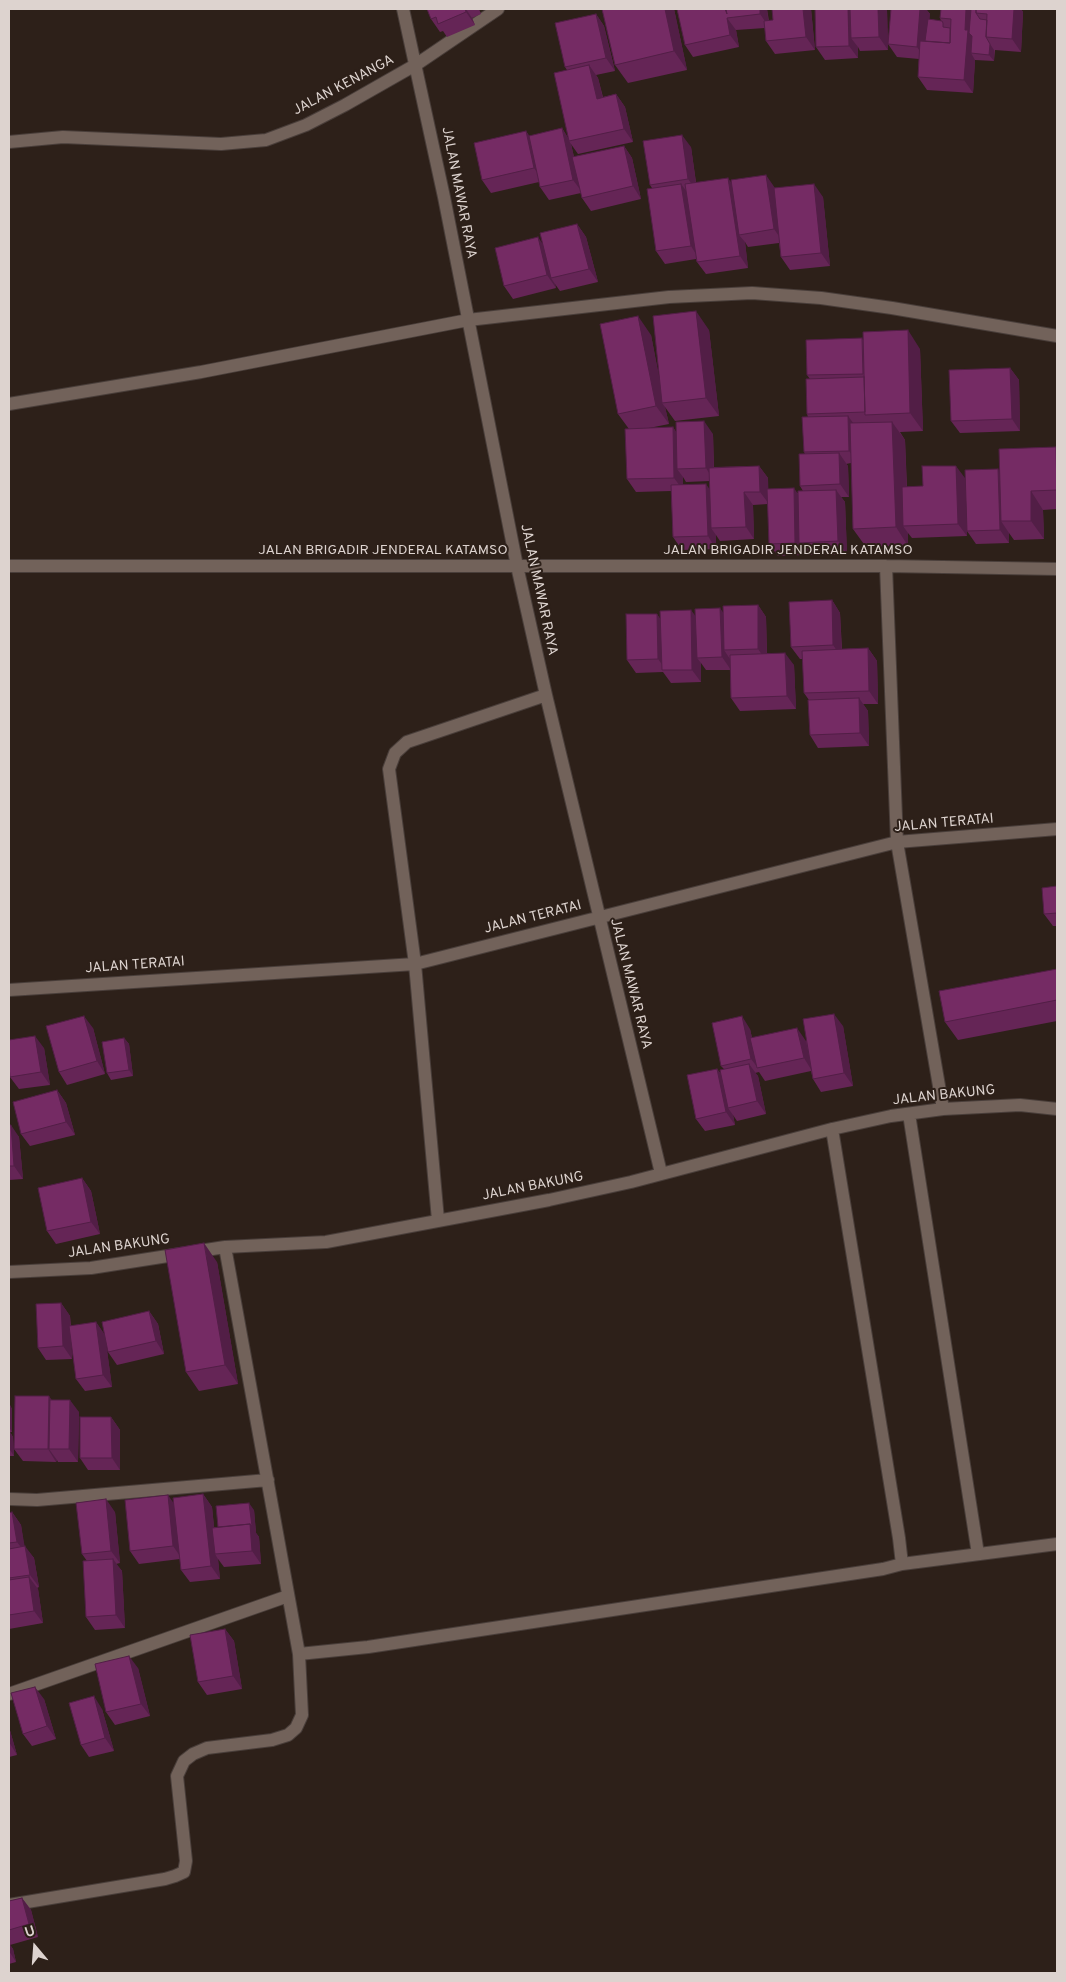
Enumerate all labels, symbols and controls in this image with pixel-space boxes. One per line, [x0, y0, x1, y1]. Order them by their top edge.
street label: JALAN KENANGA [291, 52, 397, 120]
street label: JALAN MAWAR RAYA [437, 126, 479, 260]
street label: JALAN MAWAR RAYA [516, 523, 560, 657]
street label: JALAN BRIGADIR JENDERAL KATAMSO [258, 543, 508, 559]
street label: JALAN BRIGADIR JENDERAL KATAMSO [663, 543, 913, 559]
street label: JALAN TERATAI [894, 811, 994, 837]
street label: JALAN TERATAI [483, 898, 583, 938]
street label: JALAN MAWAR RAYA [606, 917, 654, 1051]
street label: JALAN TERATAI [85, 954, 185, 978]
street label: JALAN BAKUNG [892, 1082, 996, 1110]
street label: JALAN BAKUNG [481, 1169, 585, 1205]
street label: JALAN BAKUNG [67, 1232, 171, 1262]
north arrow [10, 1922, 60, 1972]
text: U [23, 1923, 38, 1942]

